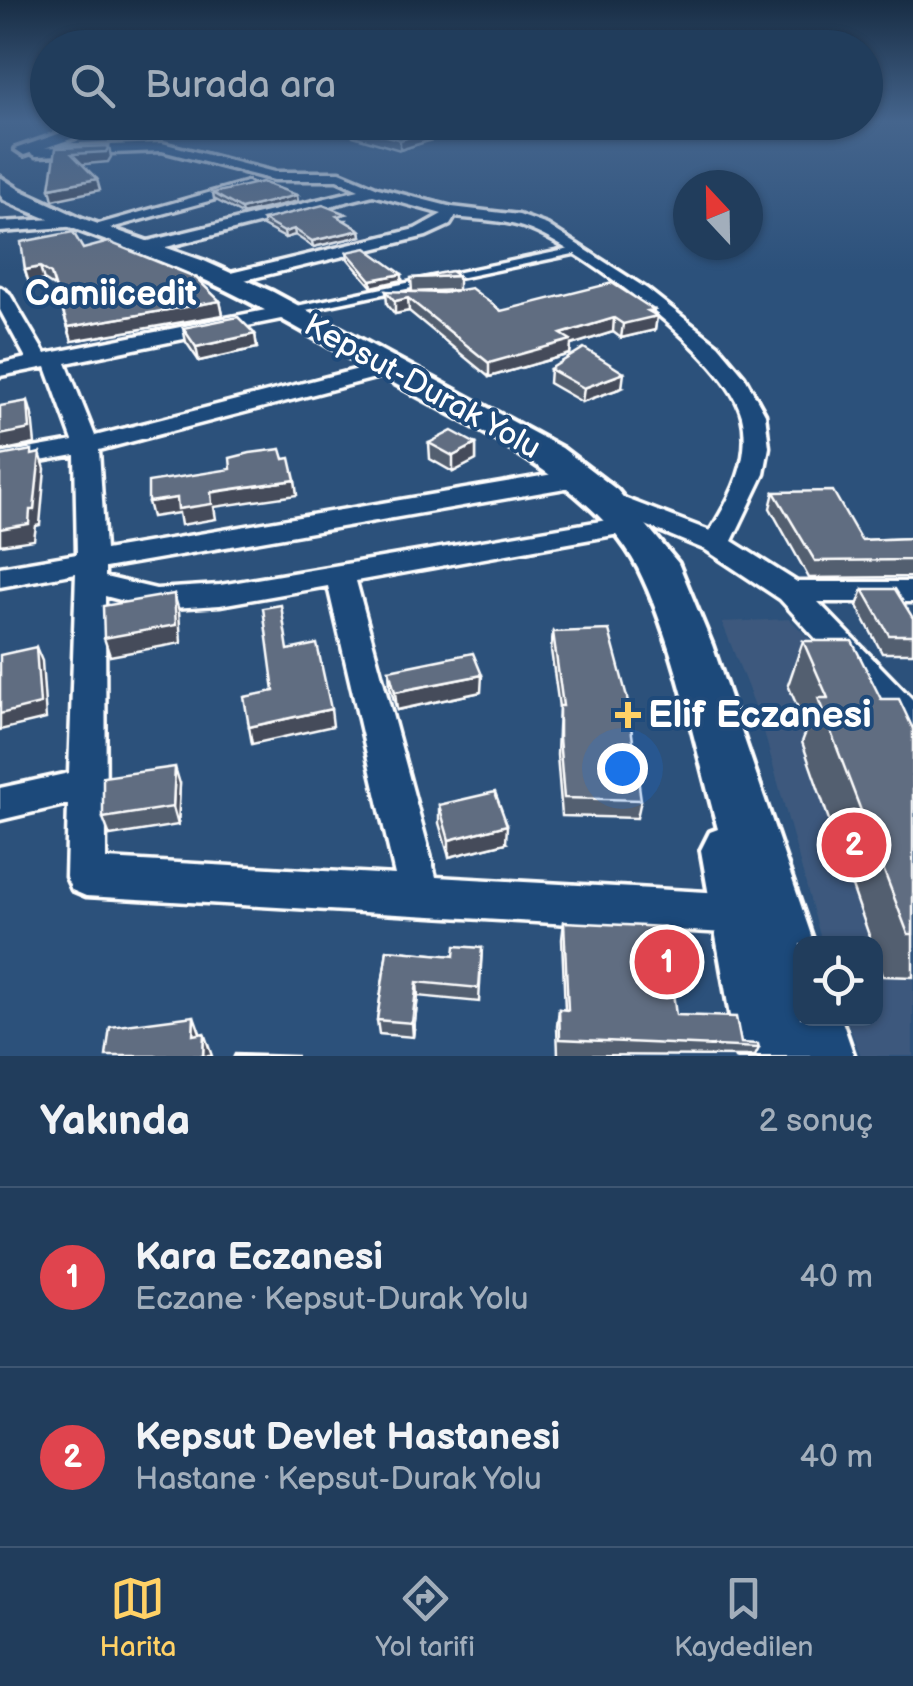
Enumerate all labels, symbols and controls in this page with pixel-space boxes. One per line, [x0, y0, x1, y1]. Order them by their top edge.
search box [30, 30, 883, 140]
icon: search [65, 58, 120, 113]
text: Burada ara [145, 63, 336, 108]
north arrow [673, 170, 763, 260]
district label: Camiicedit [25, 273, 197, 316]
street label: Kepsut-Durak Yolu [297, 306, 547, 468]
place label: Elif Eczanesi [648, 693, 872, 738]
marker: Elif Eczanesi [617, 704, 639, 726]
your location [597, 743, 648, 794]
pin: 2 [822, 808, 886, 882]
pin: 1 [634, 924, 700, 1000]
map controls [793, 936, 883, 1026]
button: locate [793, 936, 883, 1026]
text: Yakında [40, 1096, 190, 1147]
text: 2 sonuç [759, 1102, 873, 1141]
text: Kara Eczanesi [135, 1235, 383, 1280]
text: 1 [66, 1258, 79, 1297]
text: 40 m [800, 1258, 873, 1297]
text: Eczane · Kepsut-Durak Yolu [135, 1280, 529, 1319]
text: Kepsut Devlet Hastanesi [135, 1415, 560, 1460]
text: 2 [63, 1438, 82, 1477]
text: 40 m [800, 1438, 873, 1477]
text: Hastane · Kepsut-Durak Yolu [135, 1460, 542, 1499]
tab: Harita [100, 1571, 176, 1664]
tab: Yol tarifi [376, 1571, 475, 1664]
tab: Kaydedilen [674, 1571, 813, 1664]

